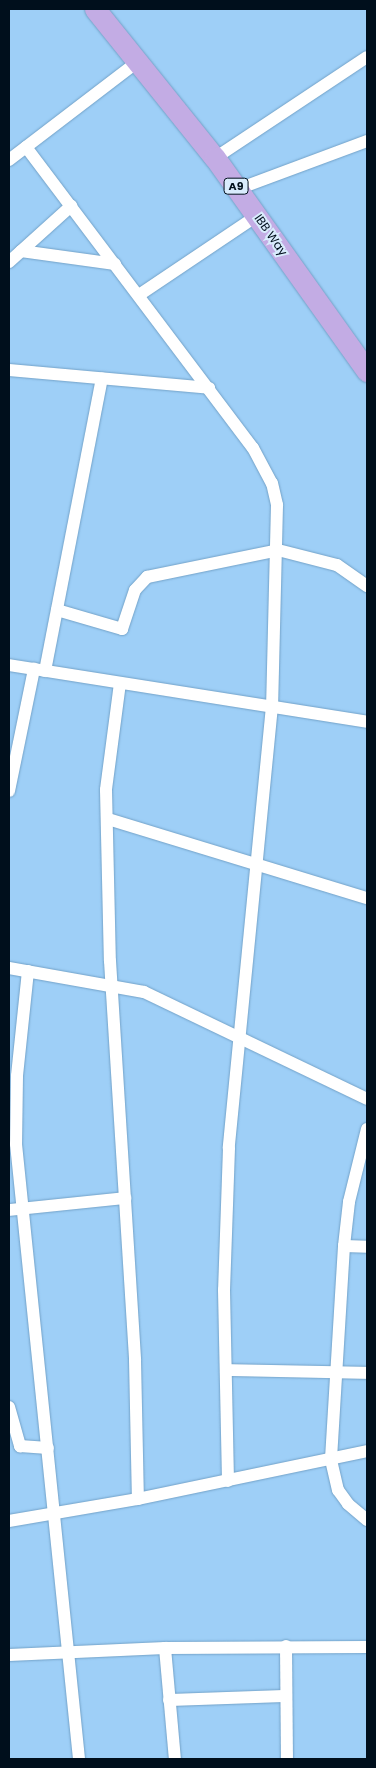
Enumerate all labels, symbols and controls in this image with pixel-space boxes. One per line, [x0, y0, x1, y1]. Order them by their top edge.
road number: A9 [224, 178, 248, 195]
street label: IBB Way [251, 211, 291, 259]

